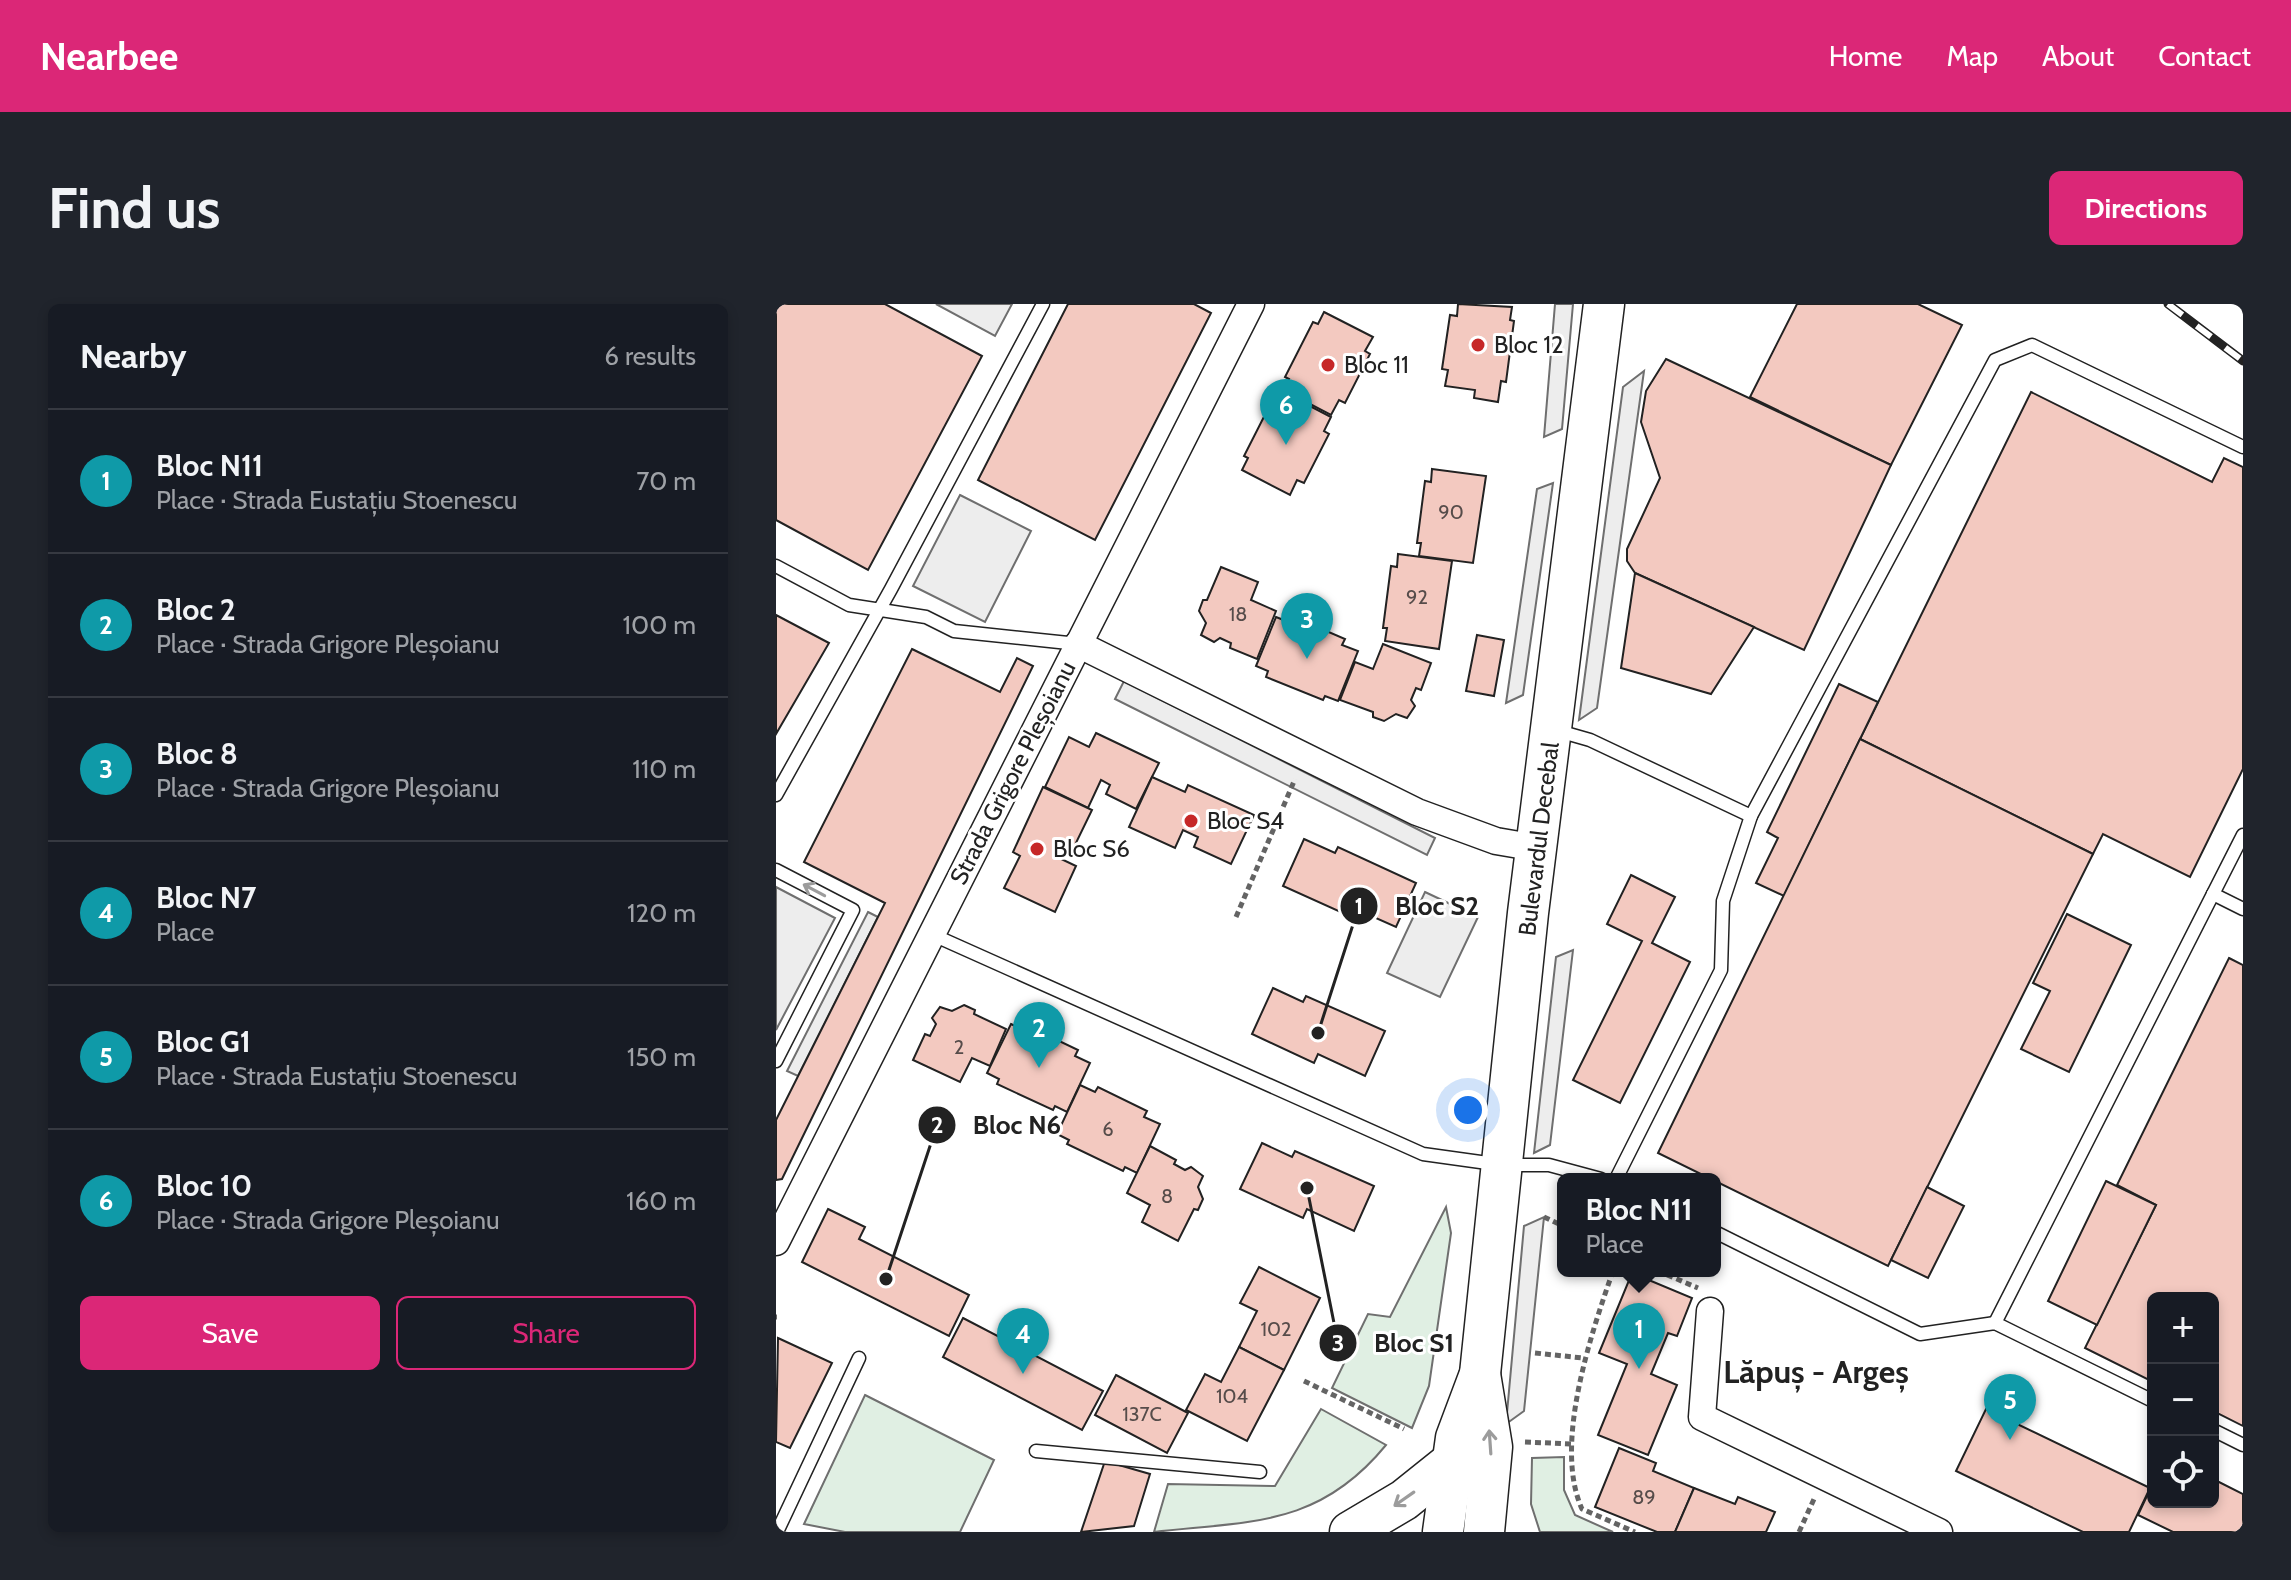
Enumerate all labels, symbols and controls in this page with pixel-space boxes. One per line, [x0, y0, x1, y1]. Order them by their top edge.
text: Nearbee [40, 33, 178, 80]
text: Home [1829, 39, 1902, 73]
text: Map [1946, 39, 1998, 73]
text: About [2042, 39, 2114, 73]
text: Contact [2158, 39, 2251, 73]
button: Directions [2049, 171, 2243, 245]
text: Find us [48, 174, 221, 242]
place label: Bloc 12 [1494, 330, 1564, 359]
text: Nearby [80, 335, 187, 377]
marker: Bloc 12 [1469, 336, 1487, 354]
text: 6 results [604, 340, 696, 372]
place label: Bloc 11 [1344, 350, 1409, 379]
marker: Bloc 11 [1319, 356, 1337, 374]
pin: 6 [1260, 379, 1312, 445]
text: Bloc N11 [156, 447, 263, 484]
text: 1 [101, 465, 111, 497]
text: 70 m [636, 465, 696, 497]
text: Place · Strada Eustațiu Stoenescu [156, 484, 517, 516]
house number: 90 [1438, 500, 1464, 524]
house number: 92 [1406, 585, 1428, 609]
text: Bloc 2 [156, 591, 236, 628]
pin: 3 [1281, 593, 1333, 659]
house number: 18 [1229, 602, 1247, 626]
text: 2 [99, 609, 113, 641]
text: 100 m [623, 609, 696, 641]
text: Place · Strada Grigore Pleșoianu [156, 628, 500, 660]
street label: Strada Grigore Pleșoianu [944, 656, 1082, 890]
text: Bloc 8 [156, 735, 238, 772]
street label: Bulevardul Decebal [1512, 740, 1565, 938]
text: 3 [99, 753, 113, 785]
text: 110 m [632, 753, 696, 785]
text: Place · Strada Grigore Pleșoianu [156, 772, 500, 804]
place label: Bloc S4 [1207, 806, 1284, 835]
marker: Bloc S4 [1182, 812, 1200, 830]
place label: Bloc S6 [1053, 834, 1130, 863]
marker: Bloc S6 [1028, 840, 1046, 858]
text: Bloc N7 [156, 879, 256, 916]
one-way arrow [803, 881, 827, 897]
callout: Bloc S2 [1339, 881, 1495, 931]
text: Bloc S2 [1395, 890, 1479, 922]
text: 1 [1355, 891, 1363, 920]
text: 4 [98, 897, 114, 929]
text: 120 m [627, 897, 696, 929]
text: Place [156, 916, 214, 948]
pin: 2 [1013, 1002, 1065, 1068]
text: Bloc G1 [156, 1023, 251, 1060]
house number: 2 [954, 1035, 964, 1059]
text: 5 [99, 1041, 113, 1073]
text: 150 m [627, 1041, 696, 1073]
text: Place · Strada Eustațiu Stoenescu [156, 1060, 517, 1092]
your location [1448, 1090, 1488, 1130]
callout: Bloc N6 [917, 1100, 1077, 1150]
text: Bloc N6 [973, 1109, 1061, 1141]
text: 2 [931, 1110, 943, 1139]
house number: 6 [1102, 1117, 1114, 1141]
text: Bloc 10 [156, 1167, 252, 1204]
popup [1557, 1173, 1721, 1277]
house number: 8 [1161, 1184, 1173, 1208]
text: 6 [99, 1185, 113, 1217]
text: 160 m [626, 1185, 696, 1217]
text: Bloc N11 [1585, 1191, 1693, 1228]
text: Place · Strada Grigore Pleșoianu [156, 1204, 500, 1236]
text: Place [1585, 1228, 1644, 1260]
map controls [2147, 1292, 2219, 1508]
button: + [2147, 1292, 2219, 1364]
button: Save [80, 1296, 380, 1370]
button: Share [396, 1296, 696, 1370]
pin: 1 [1613, 1303, 1665, 1369]
pin: 4 [997, 1308, 1049, 1374]
house number: 102 [1261, 1317, 1291, 1341]
callout: Bloc S1 [1318, 1318, 1470, 1368]
text: Bloc S1 [1374, 1327, 1454, 1359]
text: 3 [1332, 1328, 1344, 1357]
district label: Lăpuș - Argeș [1723, 1352, 1909, 1393]
button: − [2147, 1364, 2219, 1436]
pin: 5 [1984, 1374, 2036, 1440]
house number: 104 [1216, 1384, 1248, 1408]
house number: 137C [1122, 1402, 1162, 1426]
one-way arrow [1482, 1430, 1497, 1456]
button: locate [2147, 1436, 2219, 1508]
house number: 89 [1632, 1485, 1656, 1509]
one-way arrow [1394, 1490, 1415, 1507]

